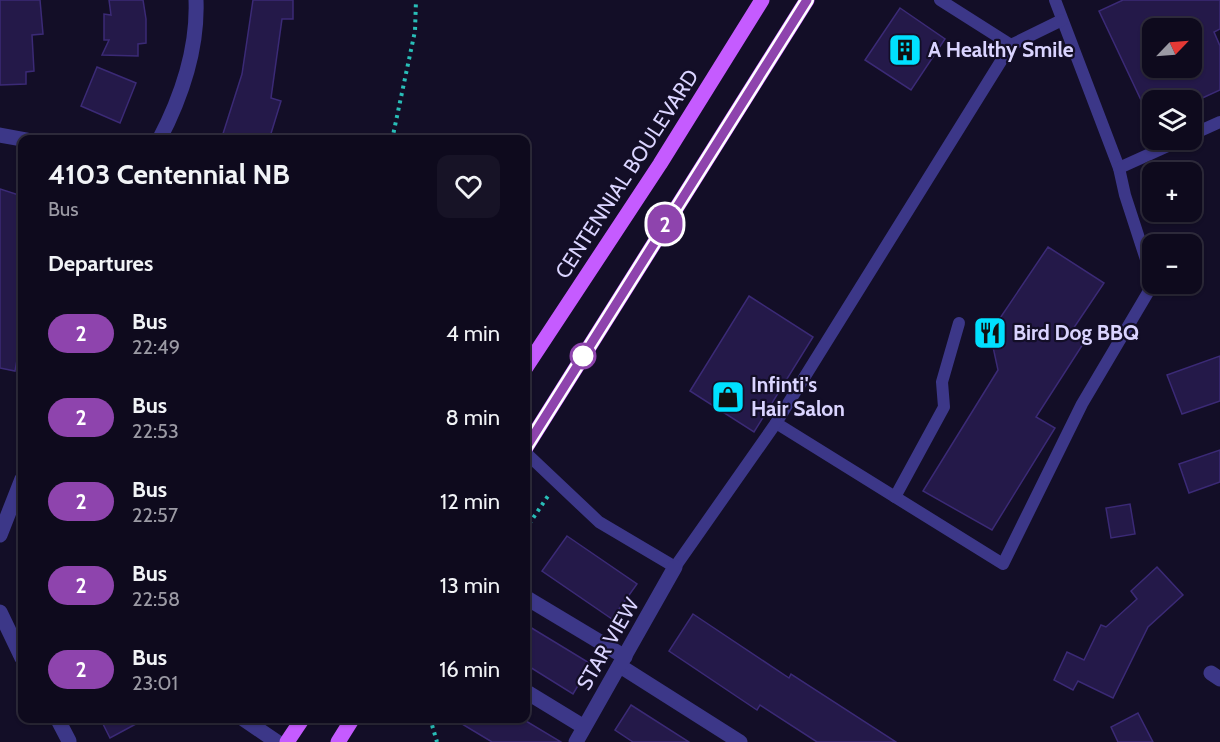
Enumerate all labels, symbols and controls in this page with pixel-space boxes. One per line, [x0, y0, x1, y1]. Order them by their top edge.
north arrow [1142, 18, 1202, 78]
map controls [1142, 18, 1202, 294]
building icon: A Healthy Smile [887, 32, 923, 68]
place label: A Healthy Smile [928, 37, 1074, 62]
street label: CENTENNIAL BOULEVARD [550, 65, 704, 283]
button: layers [1142, 90, 1202, 150]
button: heart [437, 155, 500, 218]
text: 4103 Centennial NB [48, 157, 290, 191]
button: + [1142, 162, 1202, 222]
text: Bus [48, 197, 79, 221]
line badge: 2 [646, 204, 684, 244]
text: 2 [659, 212, 671, 237]
button: − [1142, 234, 1202, 294]
text: Departures [48, 250, 153, 277]
text: Bus [132, 308, 167, 335]
restaurant icon: Bird Dog BBQ [972, 315, 1008, 351]
text: 4 min [446, 320, 500, 347]
place label: Bird Dog BBQ [1013, 320, 1139, 345]
text: 2 [75, 321, 87, 346]
text: 22:49 [132, 335, 180, 359]
unlabelled marker [570, 343, 596, 369]
place label: Infinti's Hair Salon [751, 372, 845, 421]
shop icon: Infinti's Hair Salon [710, 379, 746, 415]
text: Bus [132, 392, 167, 419]
text: 8 min [445, 404, 500, 431]
text: 2 [75, 405, 87, 430]
text: 22:53 [132, 419, 179, 443]
text: Bus [132, 476, 167, 503]
text: 12 min [440, 488, 500, 515]
text: 2 [75, 489, 87, 514]
text: 22:57 [132, 503, 178, 527]
text: Bus [132, 560, 167, 587]
text: 13 min [440, 572, 500, 599]
text: 2 [75, 573, 87, 598]
text: 22:58 [132, 587, 180, 611]
street label: STAR VIEW [571, 593, 644, 694]
text: Bus [132, 644, 167, 671]
text: 16 min [439, 656, 500, 683]
text: 2 [75, 657, 87, 682]
text: 23:01 [132, 671, 178, 695]

